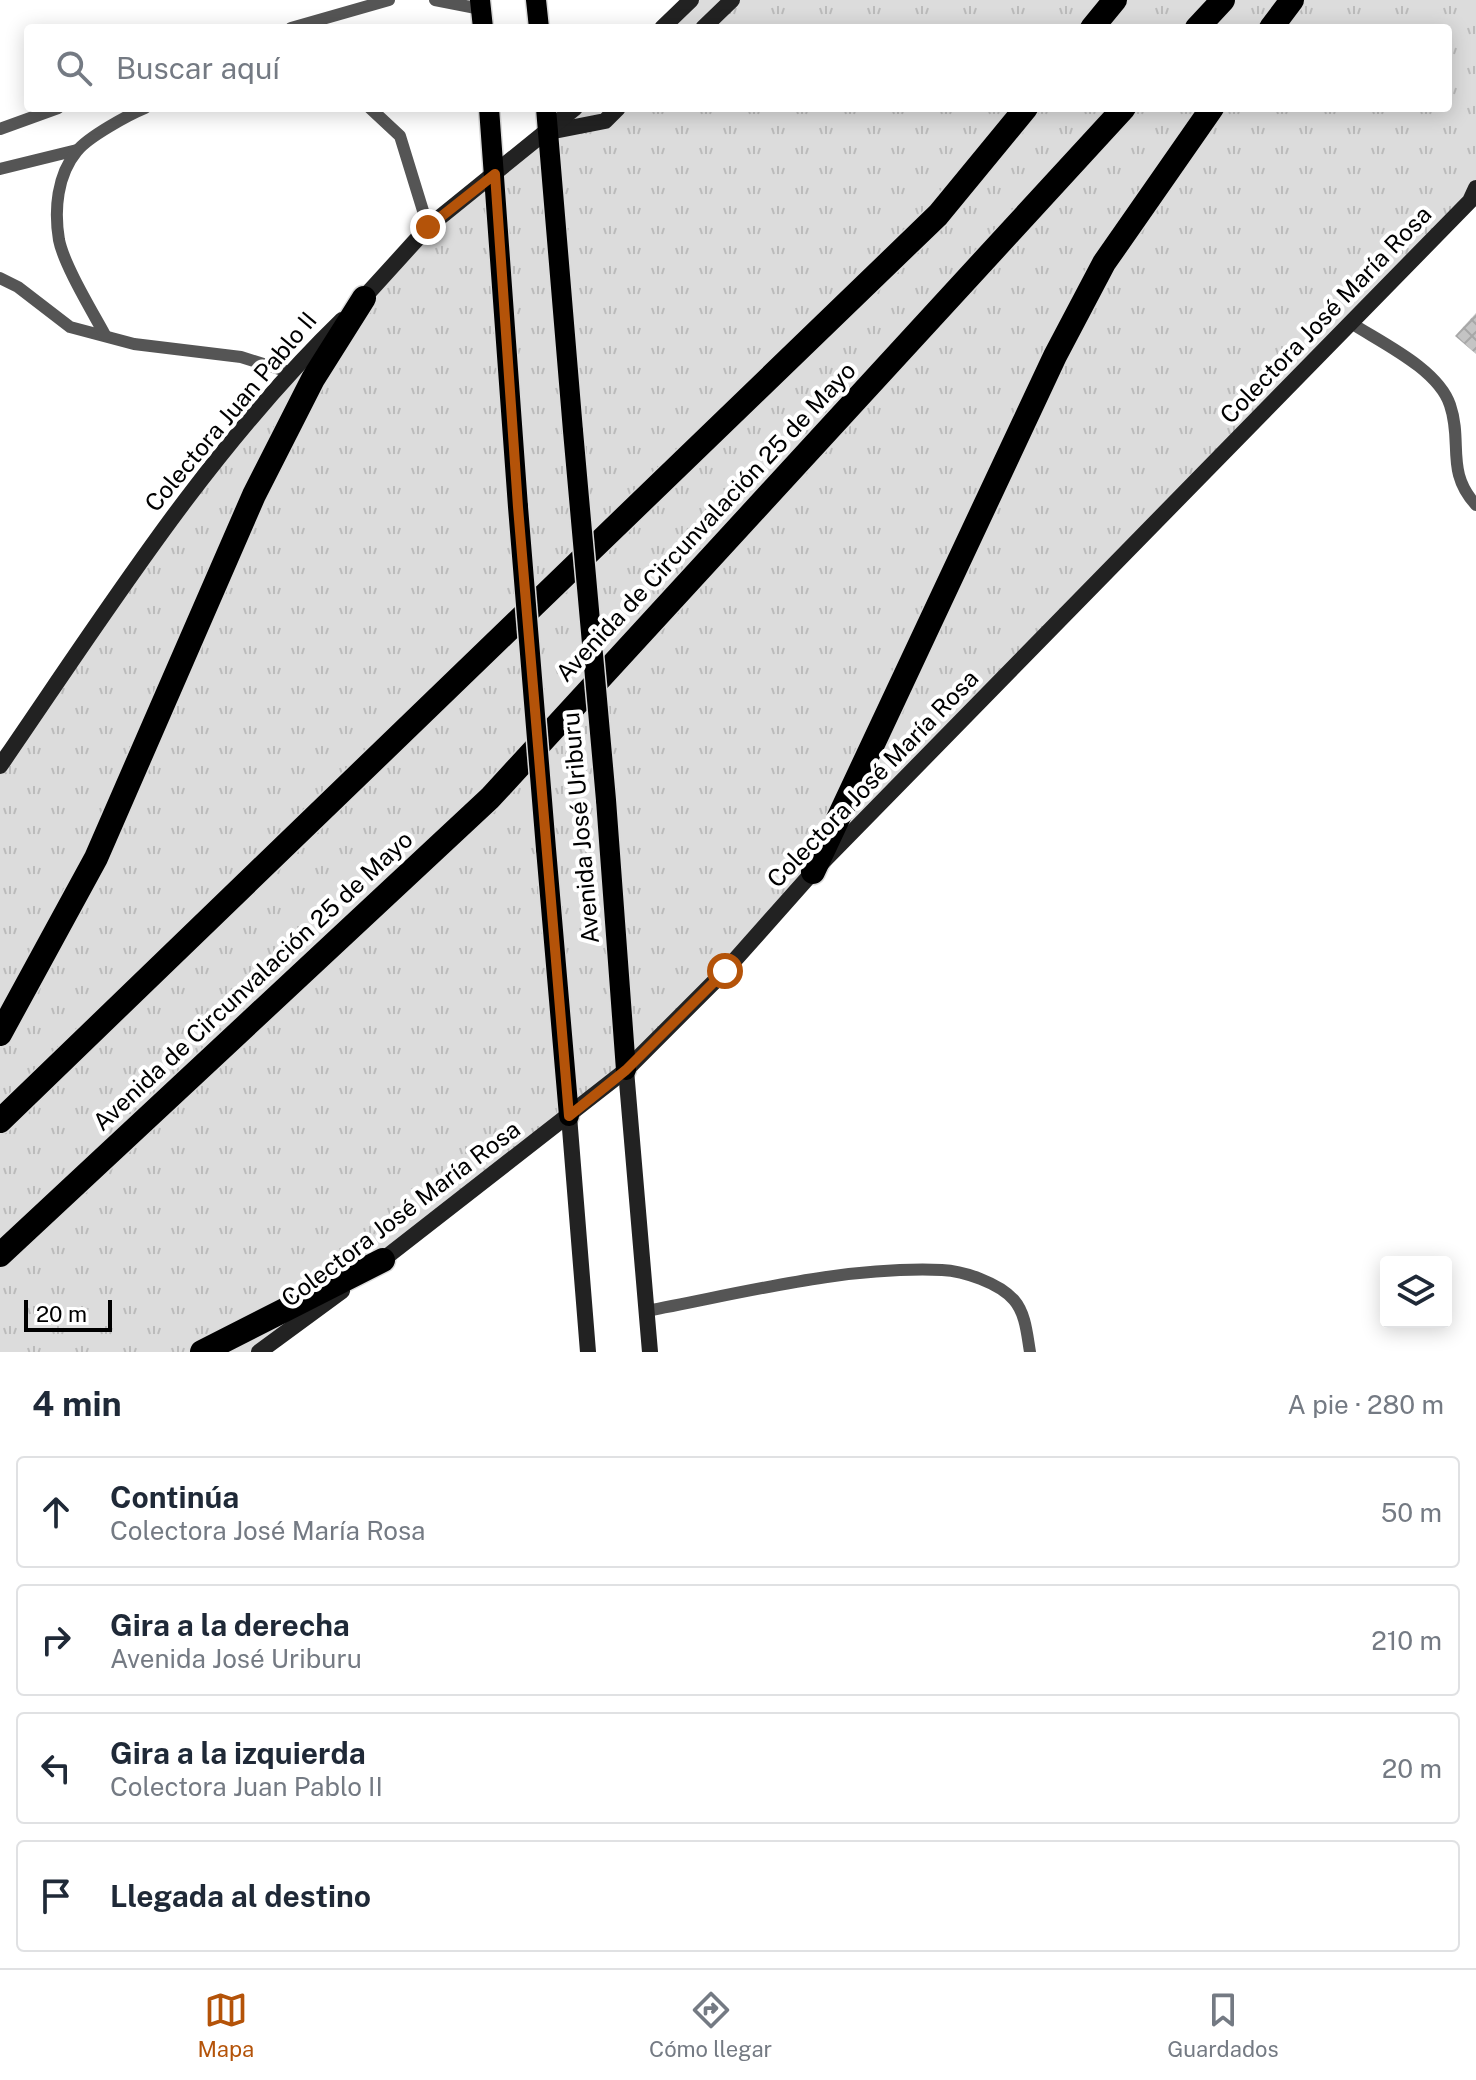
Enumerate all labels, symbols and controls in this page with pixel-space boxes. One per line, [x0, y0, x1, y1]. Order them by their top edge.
search box [24, 24, 1452, 112]
icon: search [52, 46, 96, 90]
text: Buscar aquí [116, 50, 280, 86]
street label: Colectora José María Rosa [1214, 200, 1437, 429]
route end [410, 209, 446, 245]
street label: Colectora Juan Pablo II [139, 306, 322, 517]
street label: Avenida de Circunvalación 25 de Mayo [550, 356, 861, 687]
street label: Colectora José María Rosa [761, 664, 984, 893]
street label: Avenida José Uriburu [556, 711, 604, 945]
street label: Avenida de Circunvalación 25 de Mayo [87, 825, 418, 1136]
route start [707, 953, 743, 989]
street label: Colectora José María Rosa [276, 1114, 525, 1312]
map controls [1380, 1256, 1452, 1328]
button: layers [1380, 1256, 1452, 1328]
scale bar [24, 1296, 112, 1332]
text: 20 m [36, 1301, 87, 1327]
text: 4 min [32, 1384, 122, 1424]
text: A pie · 280 m [1287, 1389, 1444, 1420]
text: Continúa [110, 1479, 239, 1515]
icon: ahead [34, 1490, 78, 1534]
text: 50 m [1381, 1497, 1442, 1528]
text: Colectora José María Rosa [110, 1515, 425, 1546]
text: Gira a la derecha [110, 1607, 350, 1643]
icon: right [34, 1618, 78, 1662]
text: 210 m [1371, 1625, 1442, 1656]
text: Avenida José Uriburu [110, 1643, 362, 1674]
text: Gira a la izquierda [110, 1735, 366, 1771]
icon: left [34, 1746, 78, 1790]
text: 20 m [1382, 1753, 1442, 1784]
text: Colectora Juan Pablo II [110, 1771, 383, 1802]
icon: arrive [34, 1874, 78, 1918]
text: Llegada al destino [110, 1878, 371, 1914]
tab: Mapa [197, 1988, 254, 2062]
tab: Cómo llegar [649, 1988, 772, 2062]
tab: Guardados [1167, 1988, 1279, 2062]

